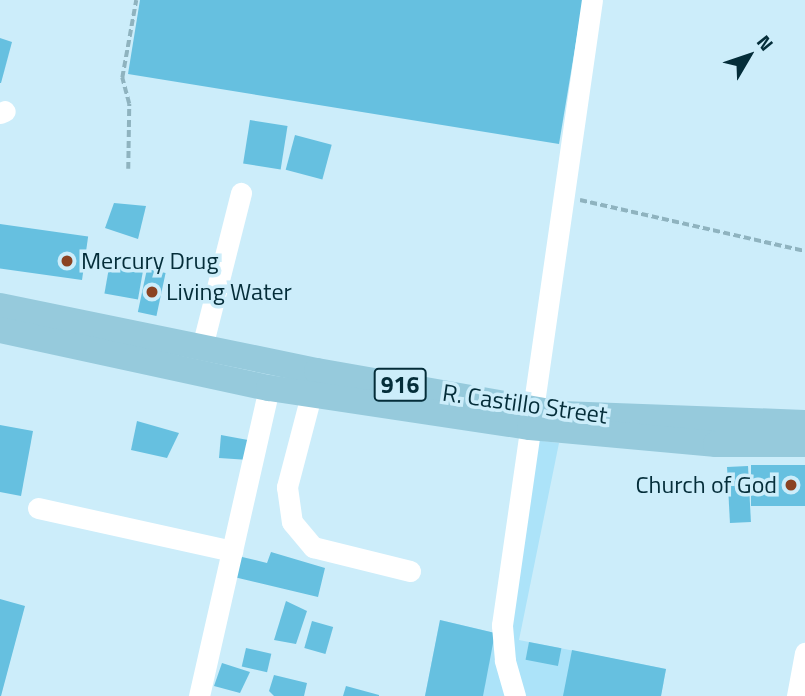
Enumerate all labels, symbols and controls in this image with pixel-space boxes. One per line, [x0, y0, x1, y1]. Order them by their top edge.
north arrow [714, 21, 784, 91]
text: N [750, 28, 781, 57]
place label: Mercury Drug [81, 247, 218, 275]
marker: Mercury Drug [59, 253, 75, 269]
place label: Living Water [166, 278, 292, 306]
marker: Living Water [144, 284, 160, 300]
road number: 916 [372, 366, 428, 404]
street label: R. Castillo Street [441, 378, 609, 430]
place label: Church of God [636, 471, 777, 499]
marker: Church of God [783, 477, 799, 493]

